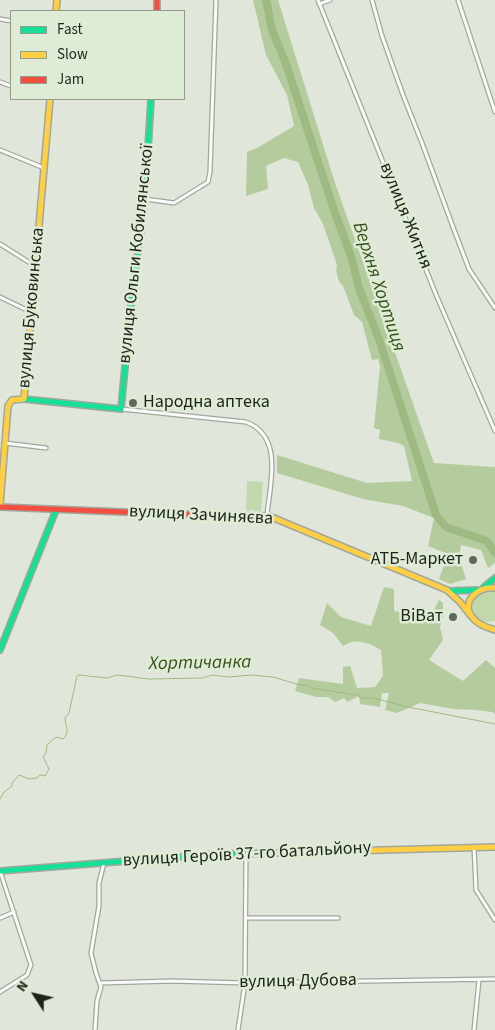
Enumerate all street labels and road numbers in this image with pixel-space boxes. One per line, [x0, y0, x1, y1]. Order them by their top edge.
street label: вулиця Ольги Кобилянської [115, 143, 159, 365]
street label: вулиця Житня [374, 160, 436, 272]
street label: вулиця Буковинська [14, 227, 50, 389]
street label: вулиця Зачиняєва [128, 501, 274, 531]
street label: вулиця Героїв 37-го батальйону [122, 838, 372, 872]
street label: вулиця Дубова [239, 970, 357, 994]

